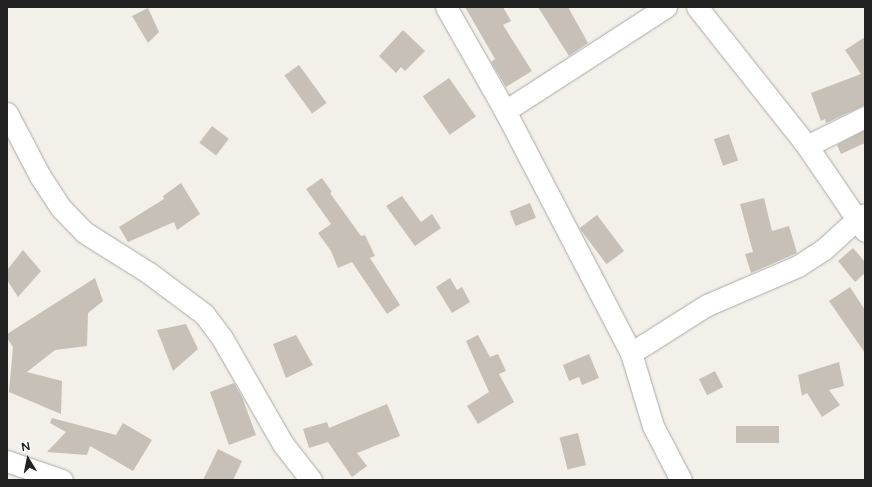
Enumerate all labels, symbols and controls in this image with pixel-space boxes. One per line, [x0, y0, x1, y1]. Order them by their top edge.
north arrow [8, 439, 48, 479]
text: N [20, 440, 31, 454]

